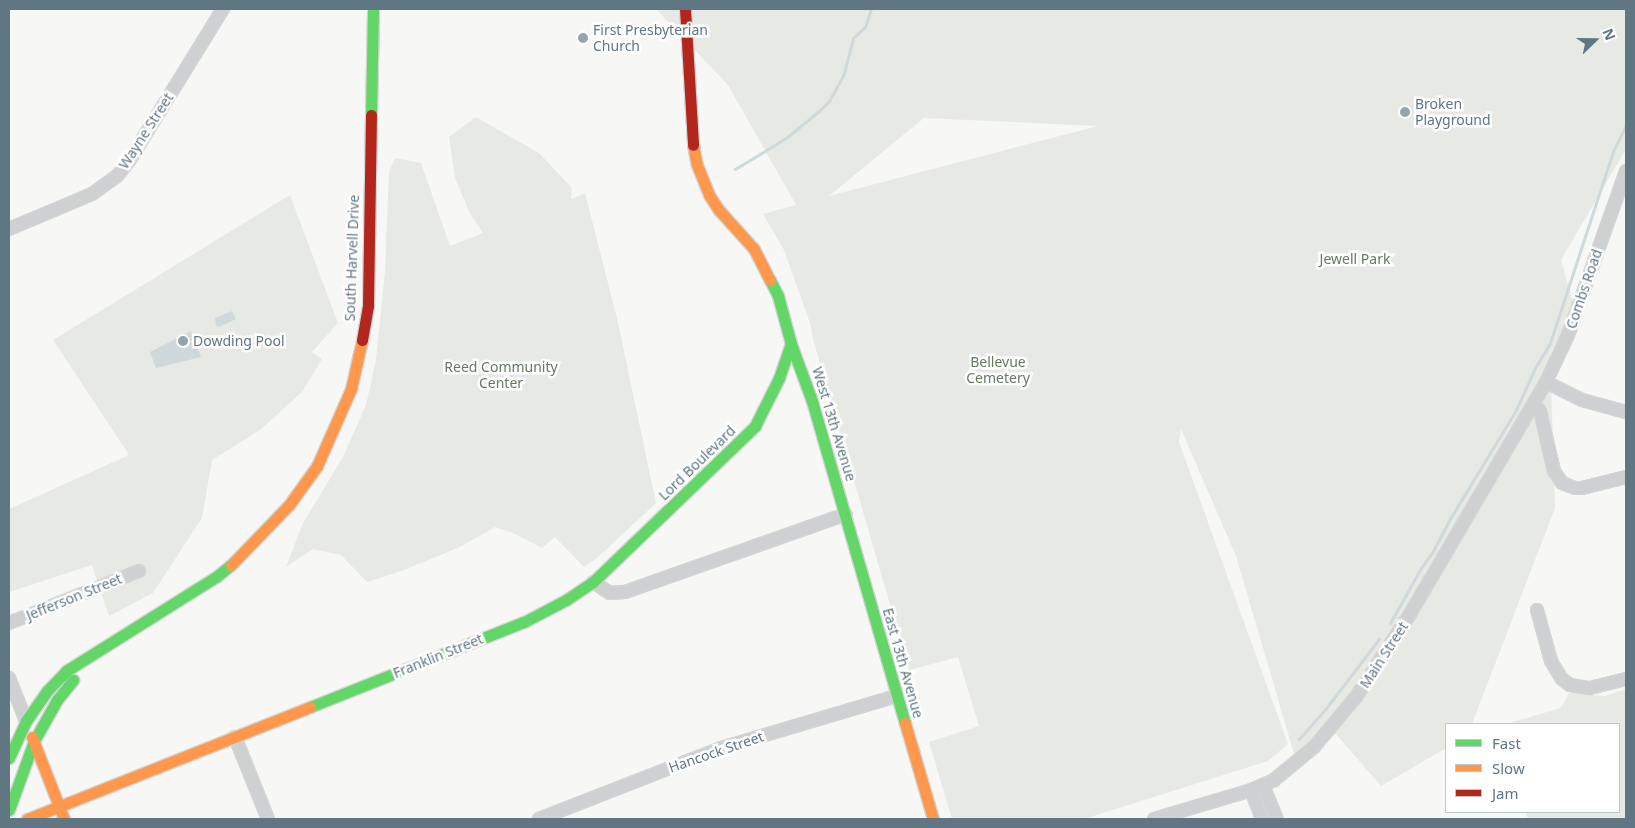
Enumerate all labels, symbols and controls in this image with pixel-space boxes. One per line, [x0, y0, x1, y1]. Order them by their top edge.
north arrow [1570, 15, 1620, 65]
place label: First Presbyterian Church [593, 22, 708, 54]
text: N [1598, 25, 1620, 43]
marker: First Presbyterian Church [577, 32, 589, 44]
street label: Wayne Street [115, 90, 177, 172]
place label: Broken Playground [1415, 96, 1491, 128]
marker: Broken Playground [1399, 106, 1411, 118]
street label: South Harvell Drive [341, 194, 363, 322]
street label: Combs Road [1563, 247, 1605, 331]
park label: Jewell Park [1320, 251, 1390, 267]
place label: Dowding Pool [193, 333, 285, 349]
marker: Dowding Pool [177, 335, 189, 347]
park label: Bellevue Cemetery [966, 354, 1030, 387]
park label: Reed Community Center [444, 359, 558, 392]
street label: West 13th Avenue [809, 365, 859, 483]
street label: Lord Boulevard [655, 422, 739, 504]
street label: Jefferson Street [24, 570, 124, 624]
street label: East 13th Avenue [879, 606, 927, 720]
street label: Main Street [1356, 619, 1412, 691]
street label: Franklin Street [391, 630, 485, 682]
legend [1445, 723, 1620, 813]
street label: Hancock Street [666, 728, 766, 776]
text: Fast [1492, 733, 1521, 753]
text: Slow [1492, 758, 1525, 778]
text: Jam [1492, 783, 1519, 803]

